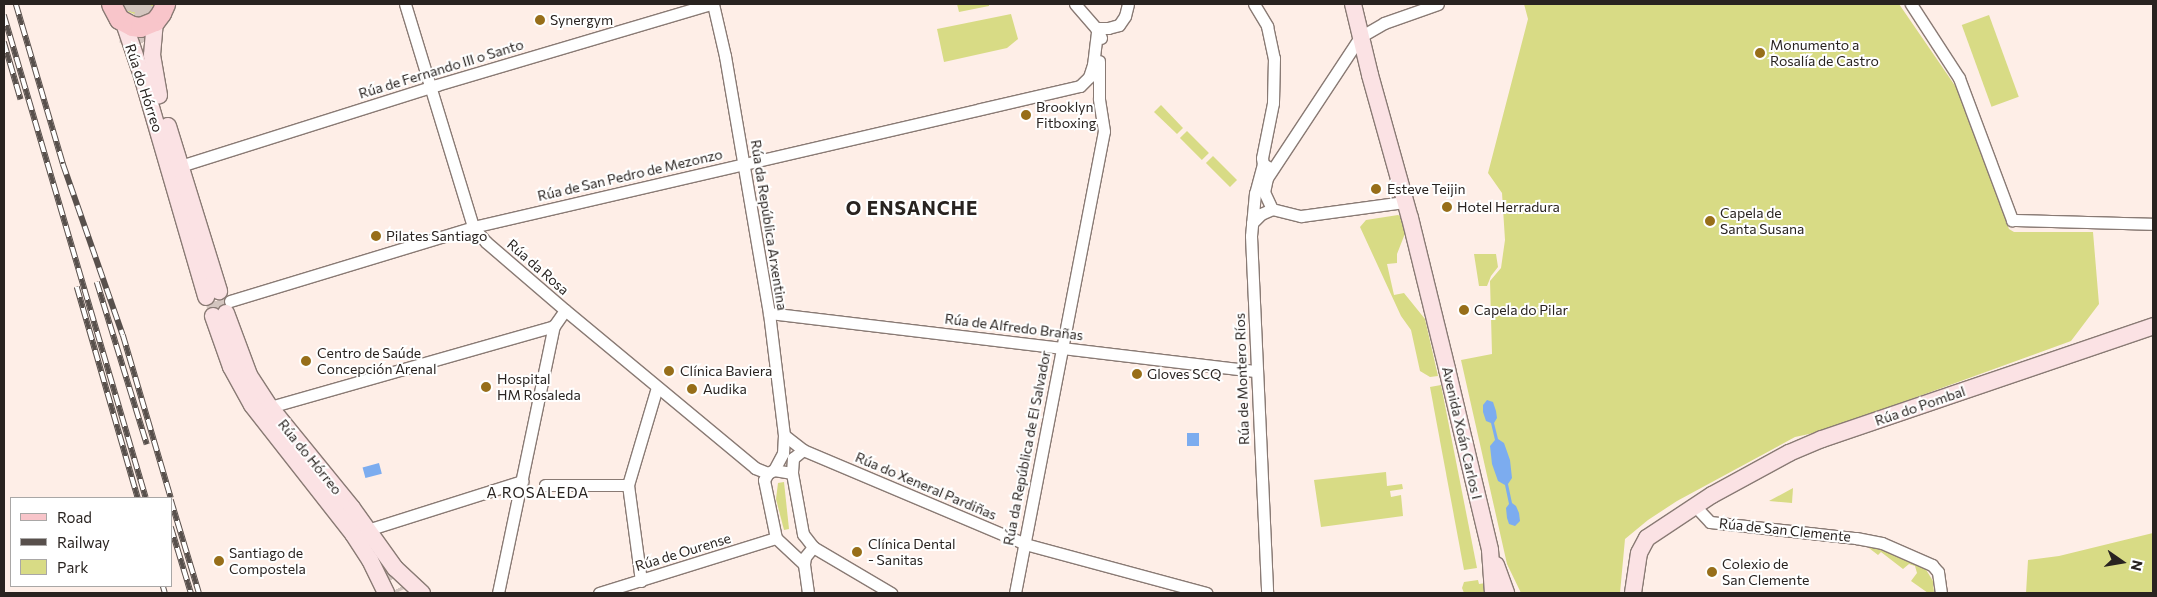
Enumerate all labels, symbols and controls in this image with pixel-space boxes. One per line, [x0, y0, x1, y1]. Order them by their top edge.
place label: Synergym [550, 12, 613, 28]
marker: Synergym [534, 14, 546, 26]
street label: Rúa de Fernando III o Santo [357, 36, 525, 102]
place label: Monumento a Rosalía de Castro [1770, 37, 1879, 70]
street label: Rúa do Hórreo [122, 42, 166, 134]
marker: Monumento a Rosalía de Castro [1754, 47, 1766, 59]
place label: Brooklyn Fitboxing [1036, 99, 1096, 132]
marker: Brooklyn Fitboxing [1020, 109, 1032, 121]
street label: Rúa da República Arxentina [747, 139, 791, 311]
street label: Rúa de San Pedro de Mezonzo [536, 146, 724, 204]
place label: Esteve Teijin [1387, 181, 1466, 197]
marker: Esteve Teijin [1369, 182, 1383, 196]
district label: O ENSANCHE [844, 197, 980, 219]
place label: Hotel Herradura [1457, 199, 1560, 215]
marker: Hotel Herradura [1441, 201, 1453, 213]
place label: Capela de Santa Susana [1720, 205, 1804, 238]
marker: Capela de Santa Susana [1704, 215, 1716, 227]
place label: Pilates Santiago [386, 228, 487, 244]
marker: Pilates Santiago [370, 230, 382, 242]
street label: Rúa da Rosa [504, 236, 572, 298]
place label: Capela do Pilar [1474, 302, 1568, 318]
marker: Capela do Pilar [1458, 304, 1470, 316]
street label: Rúa de Alfredo Brañas [944, 310, 1084, 344]
street label: Rúa de Montero Ríos [1231, 313, 1253, 445]
place label: Centro de Saúde Concepción Arenal [317, 345, 436, 378]
street label: Rúa da República de El Salvador [1000, 349, 1054, 547]
marker: Centro de Saúde Concepción Arenal [299, 354, 313, 368]
place label: Clínica Baviera [680, 363, 772, 379]
marker: Clínica Baviera [662, 364, 676, 378]
street label: Avenida Xoán Carlos I [1439, 365, 1485, 501]
place label: Gloves SCQ [1147, 366, 1222, 382]
marker: Gloves SCQ [1131, 368, 1143, 380]
place label: Hospital HM Rosaleda [497, 371, 581, 404]
marker: Hospital HM Rosaleda [479, 380, 493, 394]
place label: Audika [703, 381, 747, 397]
marker: Audika [685, 382, 699, 396]
street label: Rúa do Pombal [1873, 383, 1967, 429]
street label: Rúa do Hórreo [275, 416, 345, 498]
street label: Rúa do Xeneral Pardiñas [853, 449, 999, 523]
district label: A ROSALEDA [485, 484, 591, 502]
legend [10, 497, 172, 587]
text: Road [57, 508, 92, 526]
street label: Rúa de San Clemente [1718, 515, 1852, 545]
street label: Rúa de Ourense [633, 529, 733, 575]
text: Railway [57, 533, 110, 551]
place label: Clínica Dental - Sanitas [868, 536, 956, 568]
north arrow [2097, 537, 2147, 587]
place label: Santiago de Compostela [229, 545, 306, 578]
marker: Clínica Dental - Sanitas [850, 545, 864, 559]
marker: Santiago de Compostela [213, 555, 225, 567]
place label: Colexio de San Clemente [1722, 556, 1809, 588]
text: Park [57, 558, 88, 576]
text: N [2128, 558, 2147, 573]
marker: Colexio de San Clemente [1706, 566, 1718, 578]

